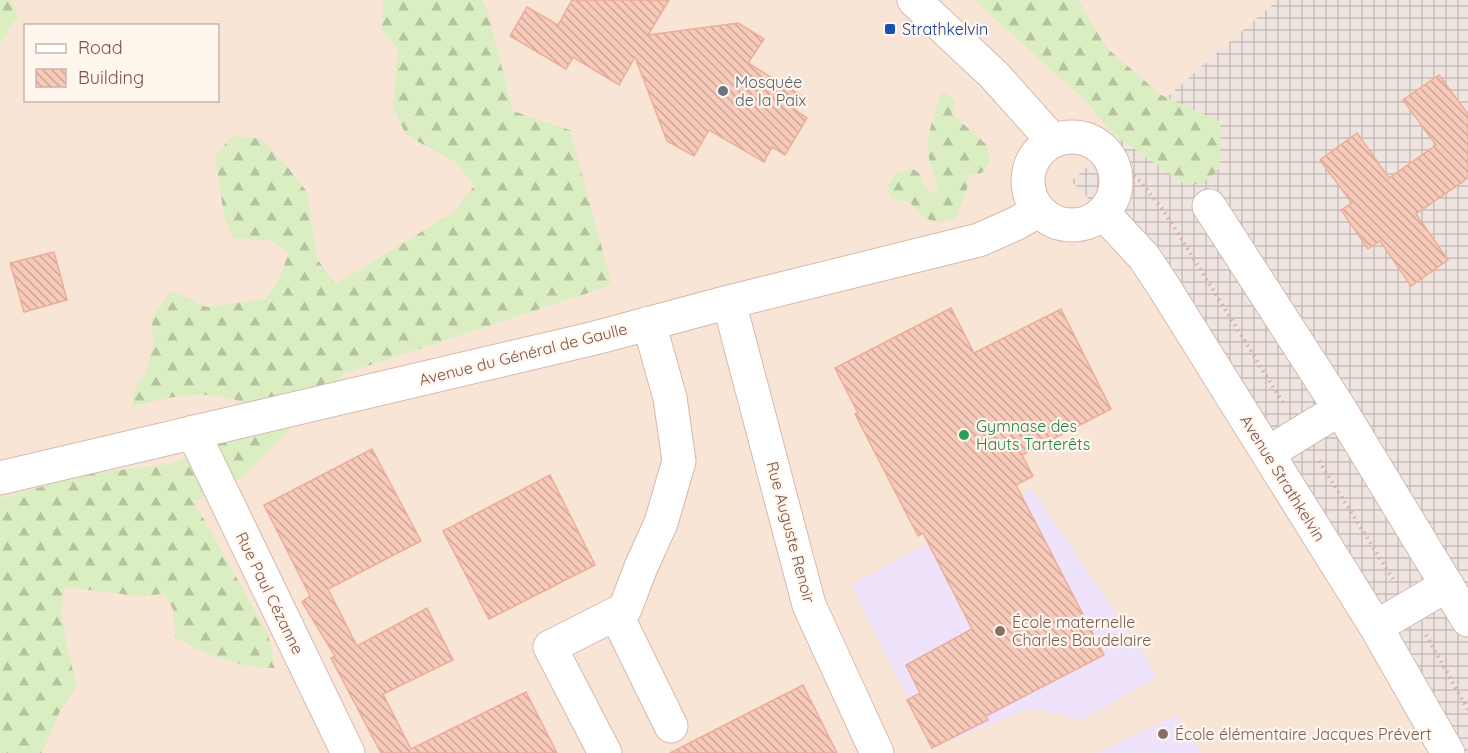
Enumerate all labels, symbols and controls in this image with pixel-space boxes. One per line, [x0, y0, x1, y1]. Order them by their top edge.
place label: Strathkelvin [902, 19, 988, 39]
marker: Strathkelvin [883, 22, 897, 36]
legend [24, 24, 219, 102]
text: Road [78, 36, 123, 59]
text: Building [78, 66, 144, 89]
place label: Mosquée de la Paix [735, 72, 806, 110]
marker: Mosquée de la Paix [716, 84, 730, 98]
street label: Avenue du Général de Gaulle [417, 318, 629, 390]
street label: Avenue Strathkelvin [1236, 411, 1330, 545]
place label: Gymnase des Hauts Tarterêts [976, 416, 1090, 454]
marker: Gymnase des Hauts Tarterêts [957, 428, 971, 442]
street label: Rue Auguste Renoir [762, 459, 820, 605]
street label: Rue Paul Cézanne [232, 529, 308, 657]
place label: École maternelle Charles Baudelaire [1012, 612, 1151, 650]
marker: École maternelle Charles Baudelaire [993, 624, 1007, 638]
place label: École élémentaire Jacques Prévert [1175, 724, 1431, 744]
marker: École élémentaire Jacques Prévert [1156, 727, 1170, 741]

